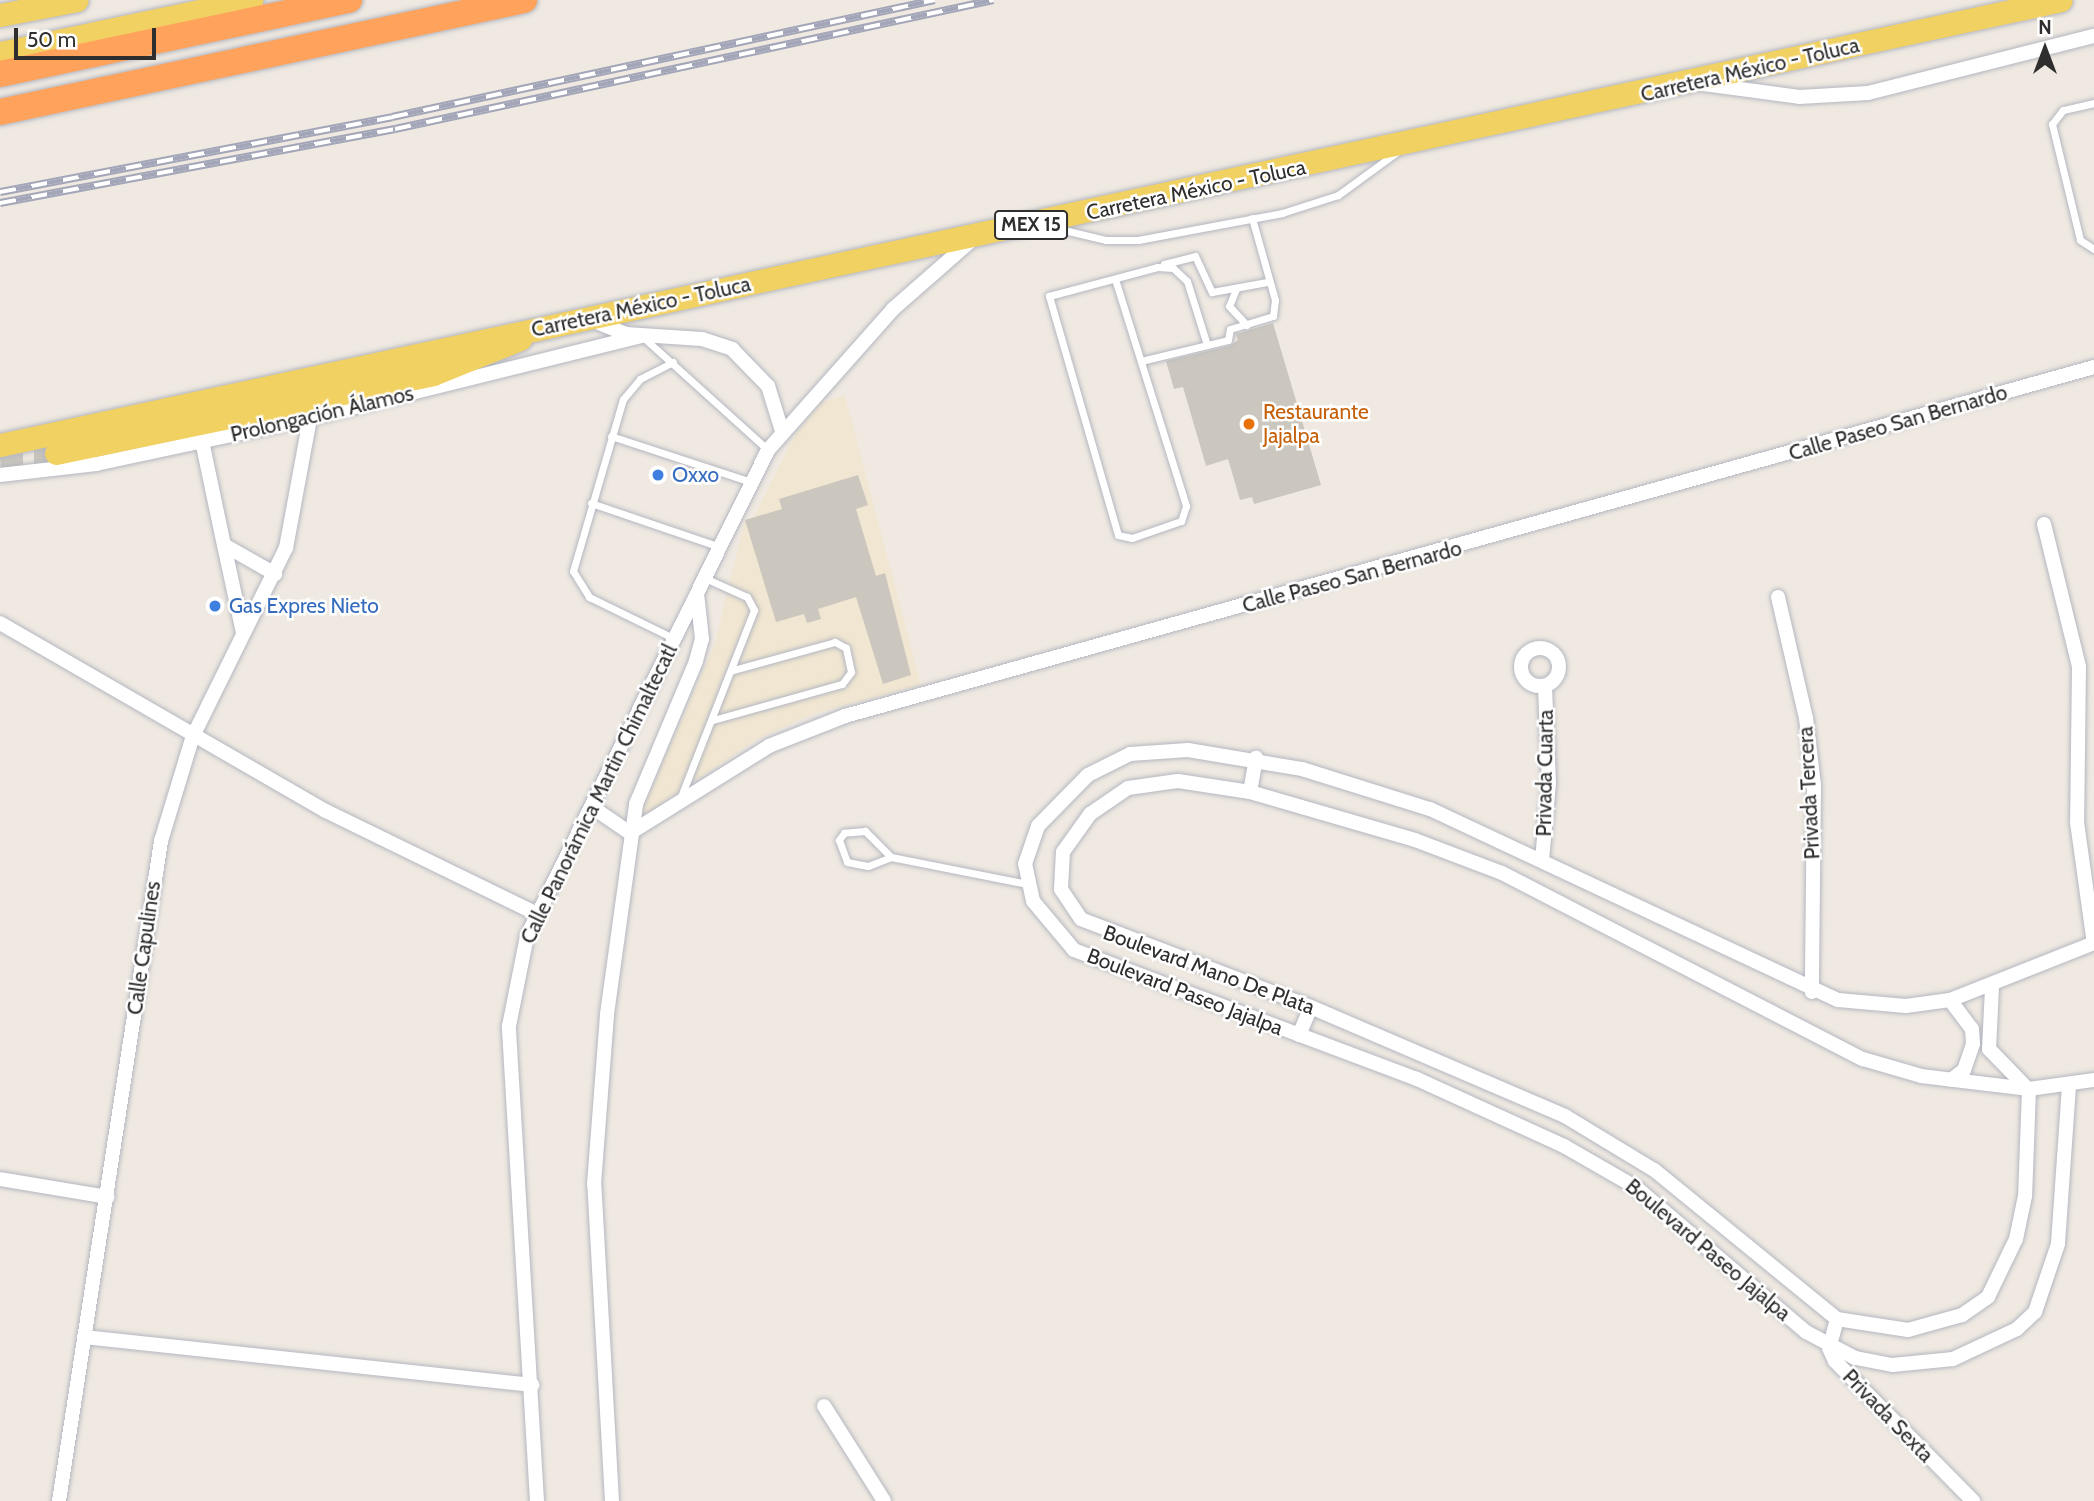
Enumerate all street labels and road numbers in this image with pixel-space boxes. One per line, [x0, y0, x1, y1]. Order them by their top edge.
street label: Carretera México - Toluca [1638, 33, 1862, 107]
street label: Carretera México - Toluca [1084, 154, 1308, 226]
road number: MEX 15 [992, 210, 1070, 241]
street label: Carretera México - Toluca [529, 271, 753, 343]
street label: Calle Paseo San Bernardo [1786, 380, 2010, 466]
street label: Prolongación Álamos [228, 381, 416, 447]
street label: Calle Paseo San Bernardo [1240, 536, 1464, 618]
street label: Calle Panorámica Martin Chimaltecatl [515, 640, 683, 948]
street label: Privada Cuarta [1531, 709, 1559, 837]
street label: Privada Tercera [1793, 726, 1825, 860]
street label: Calle Capulines [122, 880, 166, 1016]
street label: Boulevard Mano De Plata [1100, 920, 1318, 1020]
street label: Boulevard Paseo Jajalpa [1084, 943, 1286, 1041]
street label: Boulevard Paseo Jajalpa [1620, 1174, 1796, 1326]
street label: Privada Sexta [1837, 1364, 1939, 1468]

